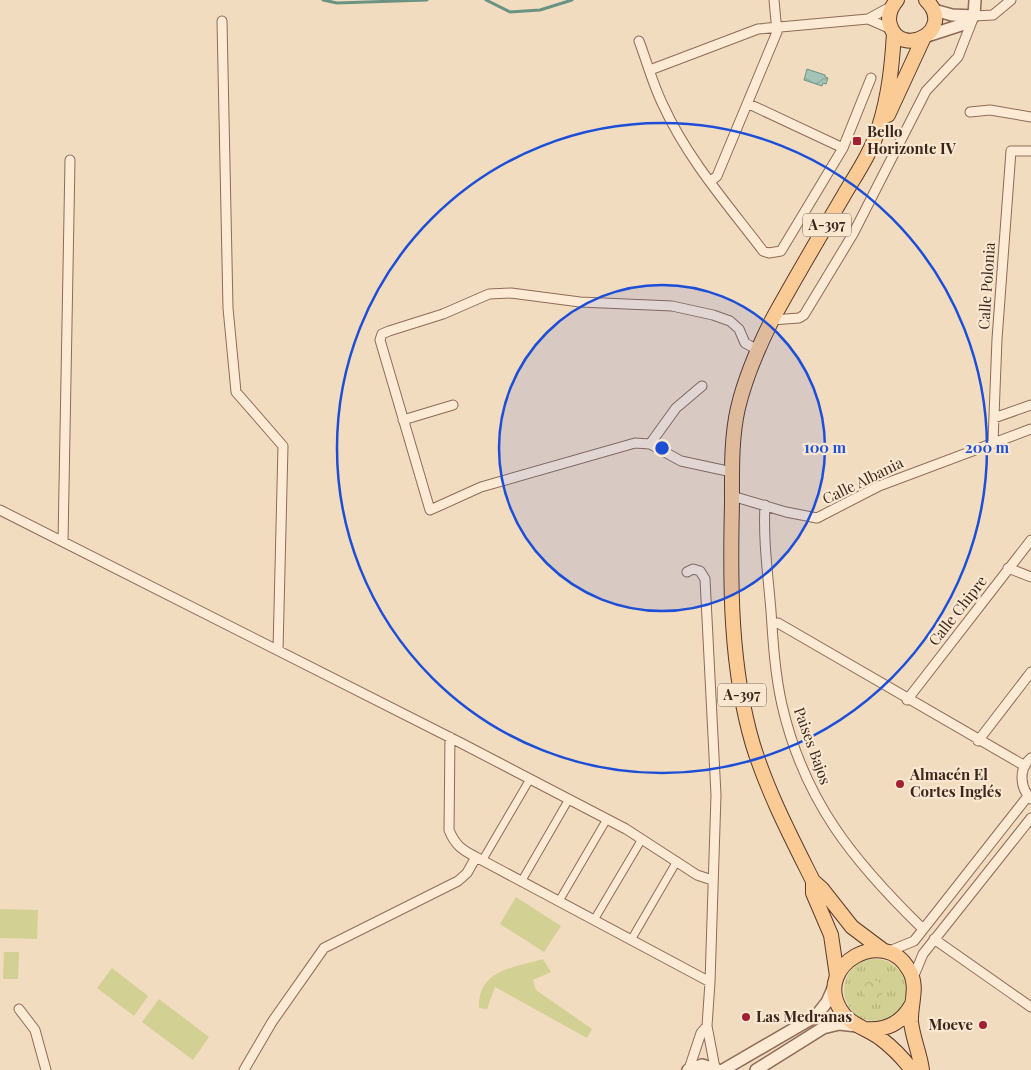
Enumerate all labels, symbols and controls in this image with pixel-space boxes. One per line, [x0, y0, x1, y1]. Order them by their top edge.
place label: Bello Horizonte IV [867, 121, 957, 158]
marker: Bello Horizonte IV [851, 135, 863, 147]
road number: A-397 [803, 214, 851, 236]
street label: Calle Polonia [973, 241, 999, 330]
text: 100 m [804, 437, 847, 457]
text: 200 m [965, 437, 1010, 457]
centre of rings [653, 439, 671, 457]
street label: Calle Albania [819, 452, 907, 508]
street label: Calle Chipre [924, 571, 991, 650]
road number: A-397 [718, 684, 766, 706]
street label: Paises Bajos [790, 704, 836, 787]
place label: Almacén El Cortes Inglés [909, 764, 1001, 801]
marker: Almacén El Cortes Inglés [894, 778, 906, 790]
place label: Las Medranas [756, 1006, 852, 1026]
marker: Las Medranas [740, 1011, 752, 1023]
place label: Moeve [929, 1014, 973, 1034]
marker: Moeve [977, 1019, 989, 1031]

